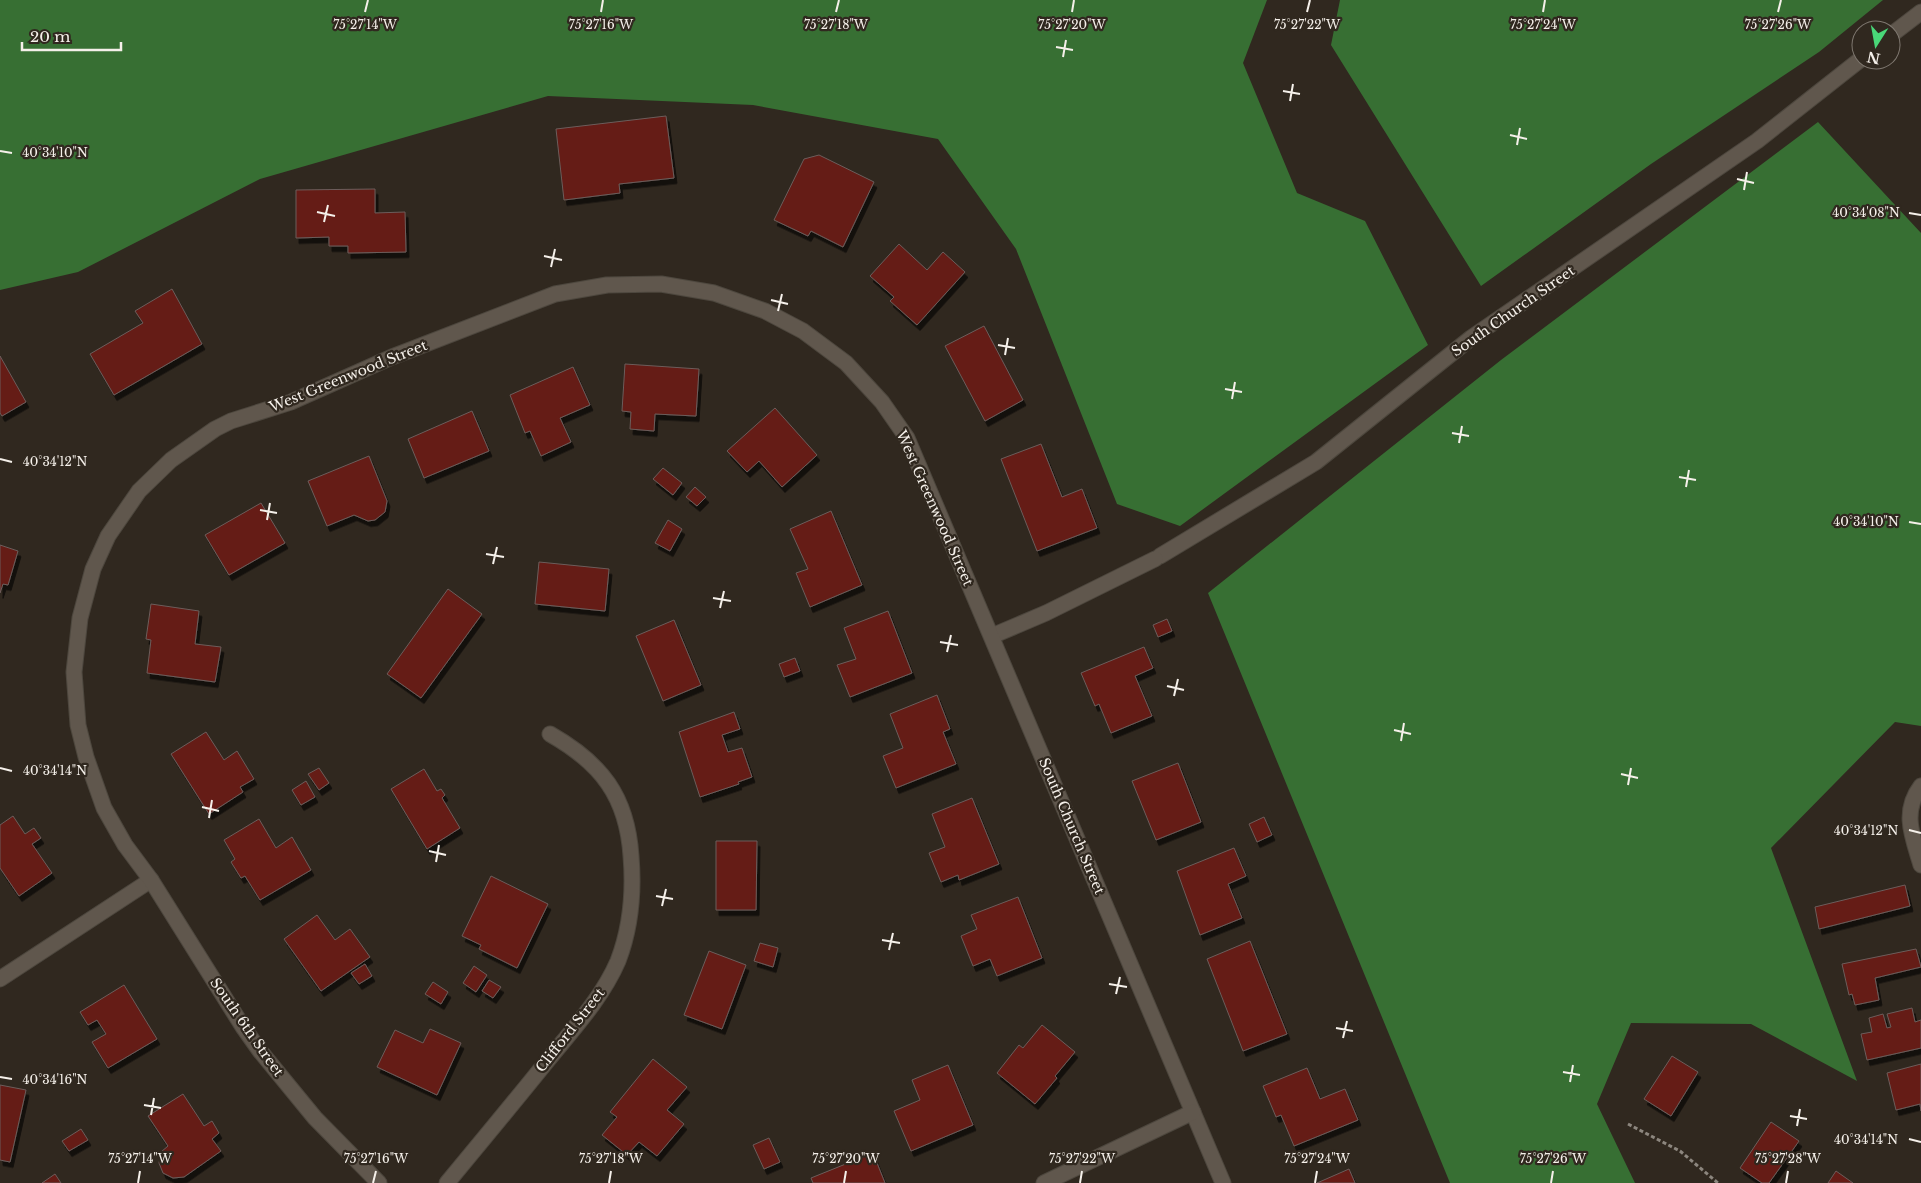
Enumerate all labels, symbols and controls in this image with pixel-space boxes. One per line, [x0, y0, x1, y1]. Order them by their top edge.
text: 75°27'14"W [333, 17, 398, 32]
text: 75°27'16"W [569, 17, 634, 32]
text: 75°27'18"W [804, 17, 869, 32]
text: 75°27'20"W [1038, 17, 1107, 32]
text: 75°27'22"W [1274, 17, 1341, 32]
text: 75°27'24"W [1510, 17, 1577, 32]
text: 75°27'26"W [1745, 17, 1812, 32]
scale bar [22, 20, 121, 52]
north arrow [1851, 20, 1901, 70]
text: 20 m [30, 27, 70, 46]
text: N [1865, 48, 1882, 68]
text: 40°34'10"N [22, 145, 88, 160]
text: 40°34'08"N [1832, 205, 1900, 220]
street label: South Church Street [1448, 261, 1579, 360]
street label: West Greenwood Street [265, 336, 430, 416]
street label: West Greenwood Street [892, 426, 978, 589]
text: 40°34'12"N [23, 454, 87, 469]
text: 40°34'10"N [1833, 514, 1899, 529]
street label: South Church Street [1035, 755, 1109, 898]
text: 40°34'14"N [23, 763, 87, 778]
text: 40°34'12"N [1834, 823, 1898, 838]
street label: South 6th Street [206, 974, 288, 1080]
street label: Clifford Street [532, 984, 609, 1076]
text: 40°34'16"N [23, 1072, 88, 1087]
text: 40°34'14"N [1834, 1132, 1898, 1147]
text: 75°27'14"W [108, 1151, 173, 1166]
text: 75°27'16"W [344, 1151, 409, 1166]
text: 75°27'18"W [579, 1151, 644, 1166]
text: 75°27'20"W [812, 1151, 881, 1166]
text: 75°27'22"W [1049, 1151, 1116, 1166]
text: 75°27'24"W [1284, 1151, 1351, 1166]
text: 75°27'26"W [1520, 1151, 1587, 1166]
text: 75°27'28"W [1755, 1151, 1822, 1166]

